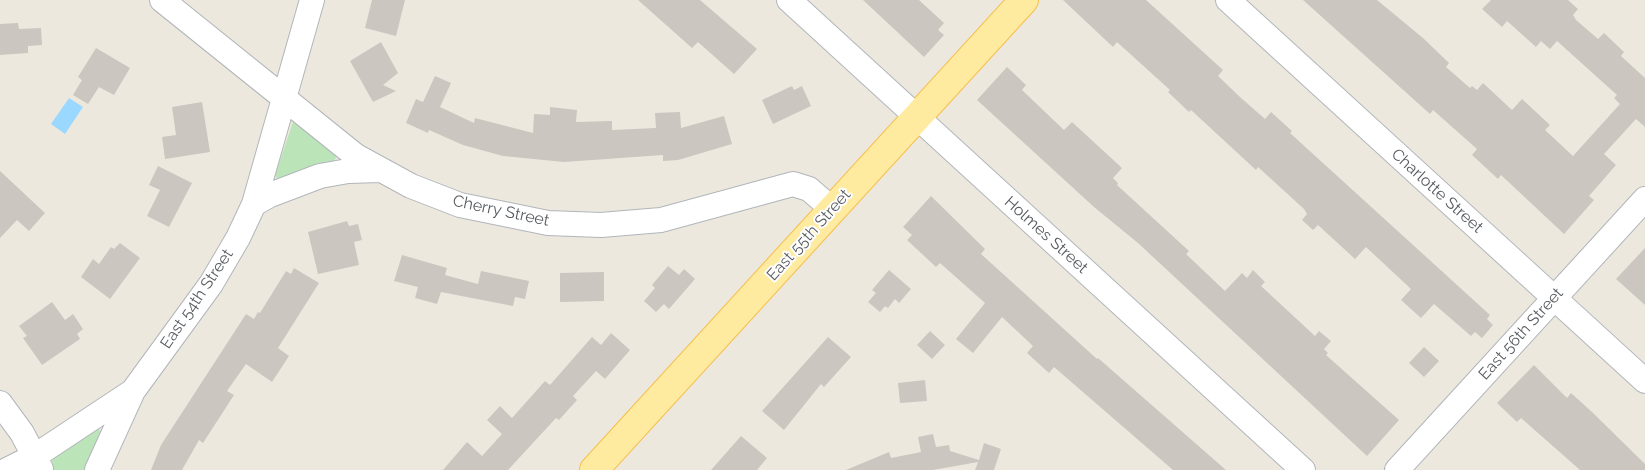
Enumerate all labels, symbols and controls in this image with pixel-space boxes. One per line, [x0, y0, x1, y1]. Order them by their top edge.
street label: Charlotte Street [1387, 145, 1487, 237]
street label: East 55th Street [763, 185, 855, 285]
street label: Cherry Street [451, 191, 551, 231]
street label: Holmes Street [1000, 192, 1092, 278]
street label: East 54th Street [157, 245, 237, 353]
street label: East 56th Street [1475, 284, 1567, 384]

